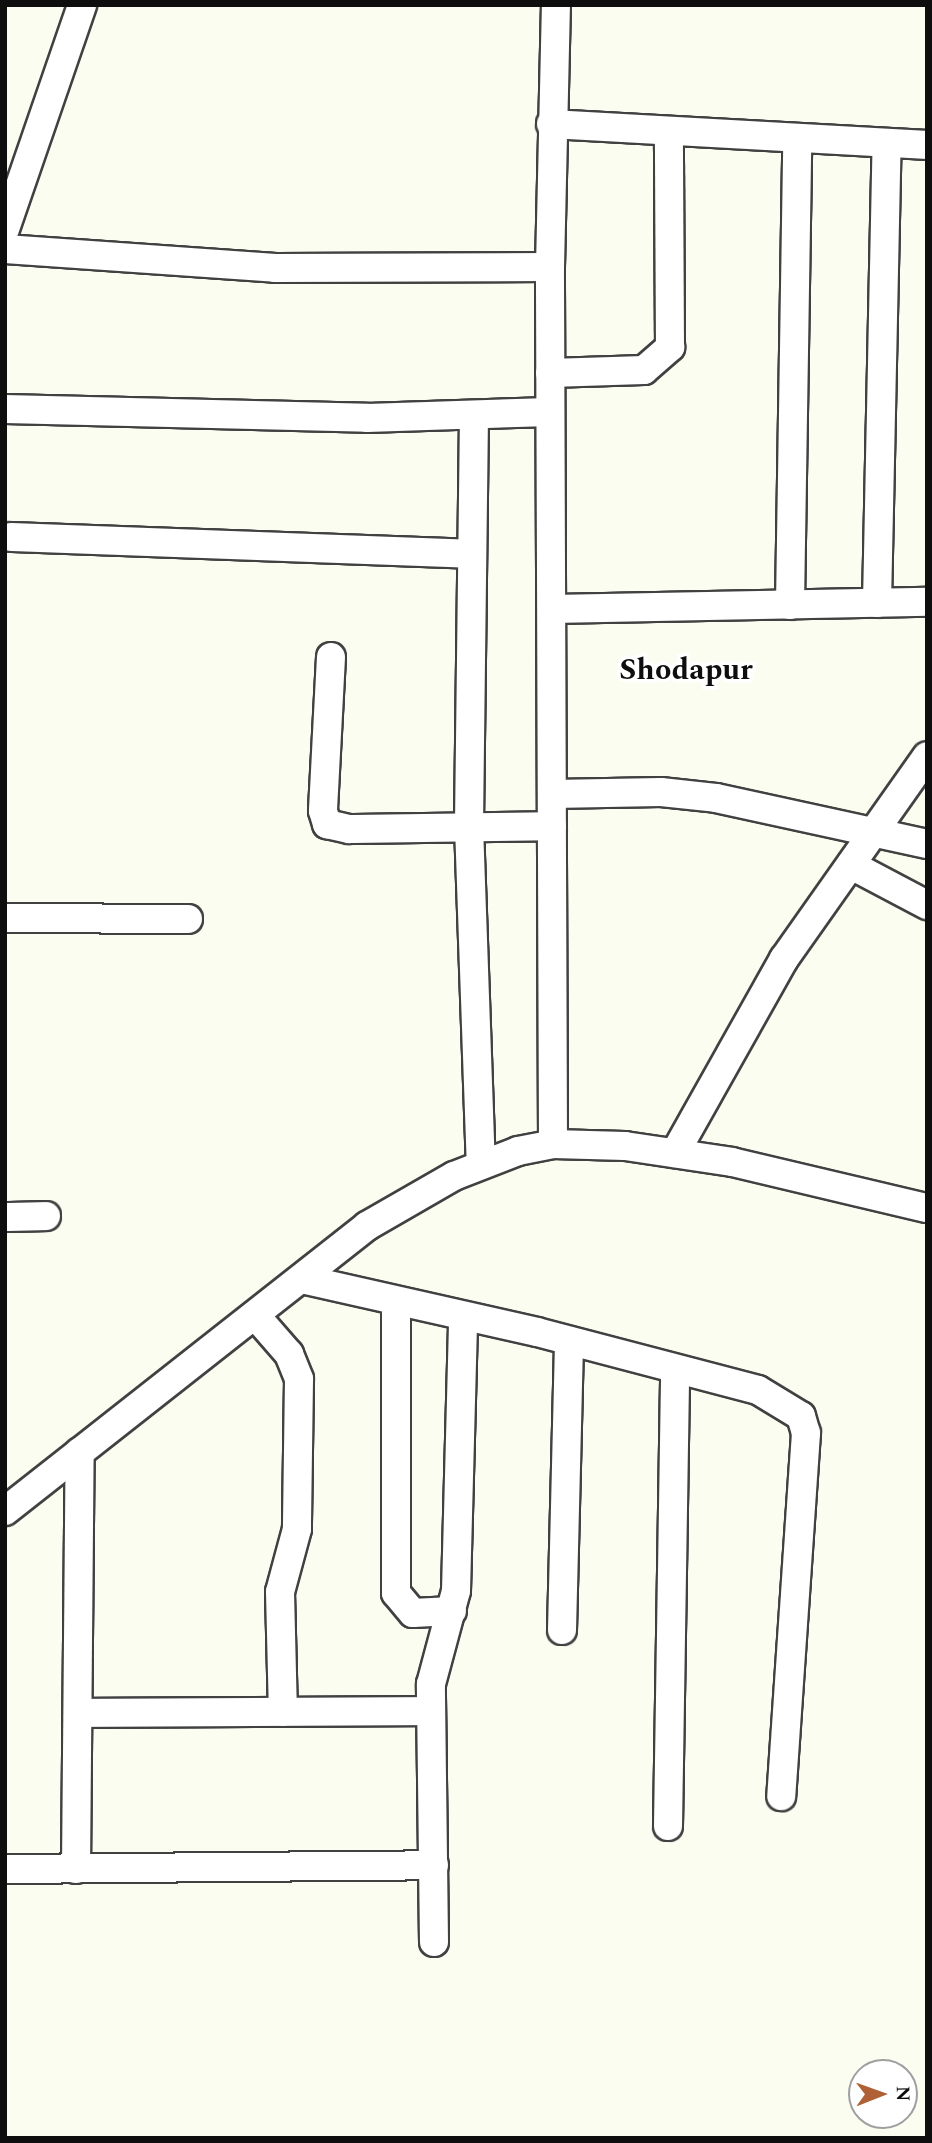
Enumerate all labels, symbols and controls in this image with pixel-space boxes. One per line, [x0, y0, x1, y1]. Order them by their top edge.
district label: Shodapur [619, 652, 753, 688]
north arrow [848, 2059, 918, 2129]
text: N [888, 2086, 917, 2102]

